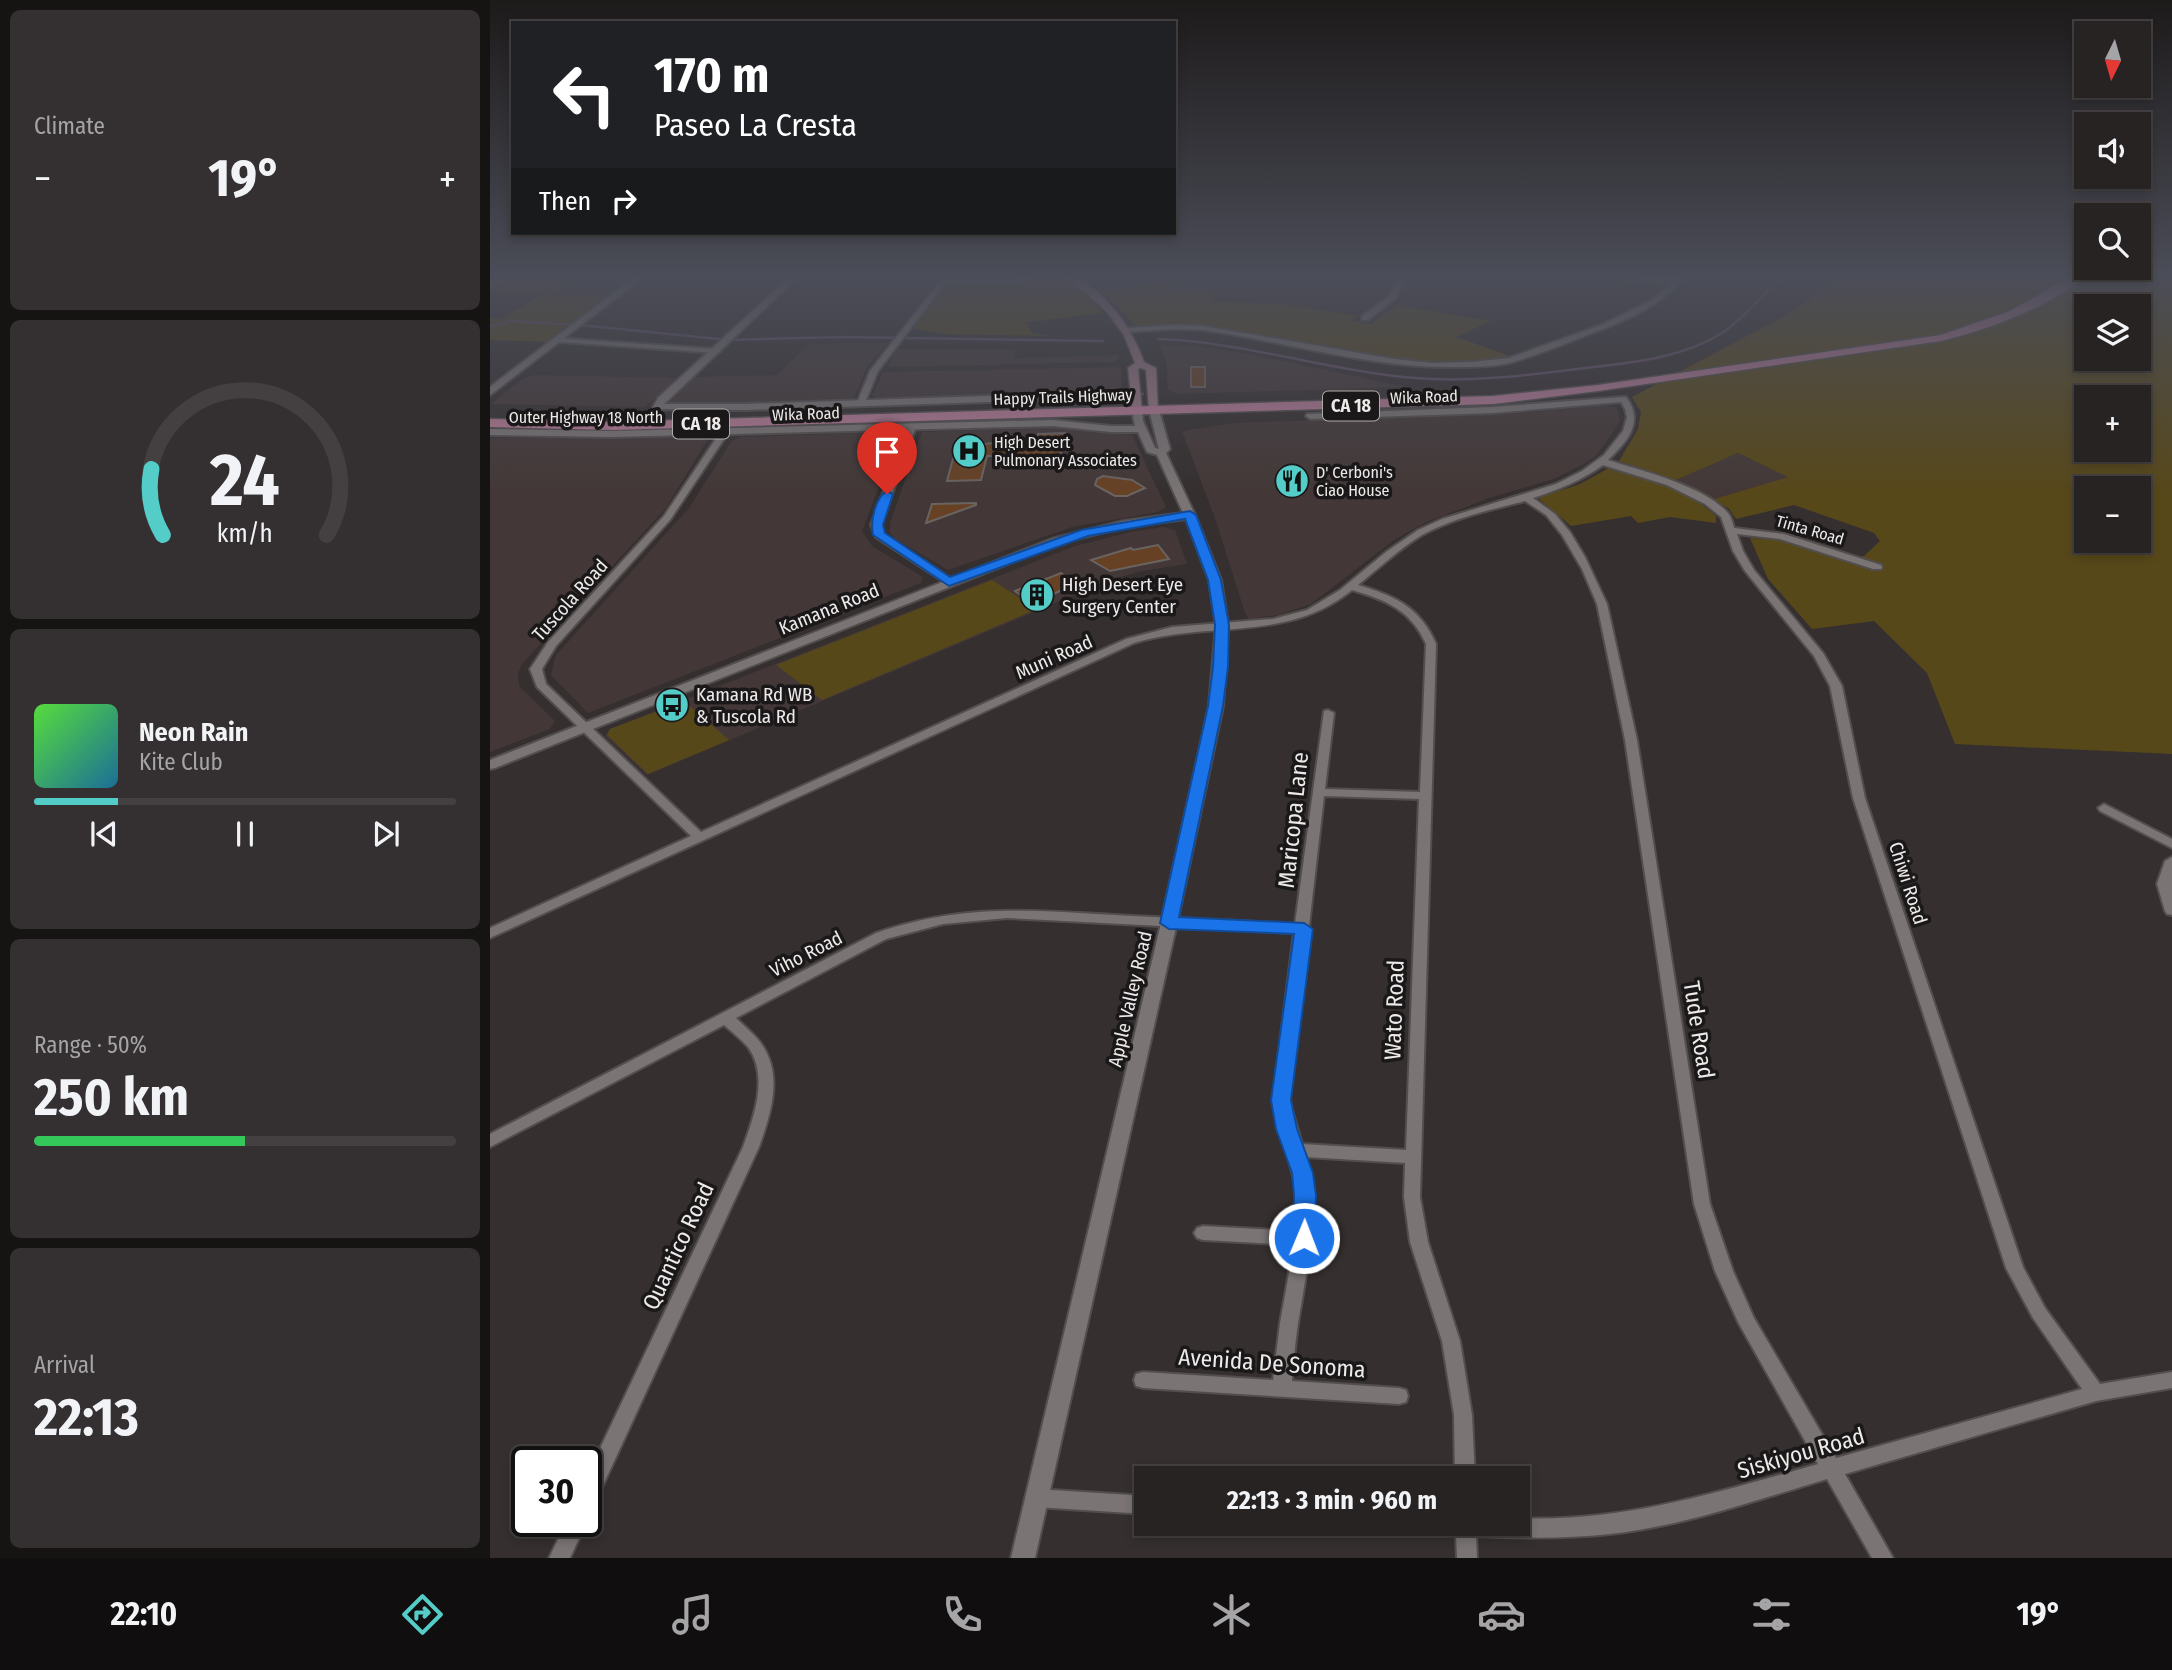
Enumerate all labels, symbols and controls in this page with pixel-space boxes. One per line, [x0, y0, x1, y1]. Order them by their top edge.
north arrow [2074, 21, 2151, 98]
map controls [2074, 21, 2151, 553]
text: 170 m [654, 46, 770, 105]
icon: left [539, 49, 630, 140]
text: Paseo La Cresta [654, 106, 857, 144]
text: Climate [34, 112, 105, 140]
button: sound [2074, 112, 2151, 189]
text: 19° [208, 147, 282, 210]
text: − [34, 156, 51, 202]
text: + [439, 156, 456, 202]
icon: right [605, 182, 643, 220]
text: Then [539, 186, 591, 217]
button: search [2074, 203, 2151, 280]
button: layers [2074, 294, 2151, 371]
street label: Happy Trails Highway [993, 385, 1134, 409]
button: + [2074, 385, 2151, 462]
street label: Wika Road [1390, 386, 1458, 408]
road number: CA 18 [1323, 392, 1379, 420]
street label: Wika Road [772, 403, 840, 425]
street label: Outer Highway 18 North [509, 408, 663, 427]
road number: CA 18 [673, 410, 729, 438]
pin [857, 422, 917, 494]
hospital icon: High Desert Pulmonary Associates [950, 432, 988, 470]
icon: arrive [868, 433, 906, 471]
place label: High Desert Pulmonary Associates [994, 433, 1137, 470]
text: 24 [209, 438, 280, 525]
restaurant icon: D' Cerboni's Ciao House [1273, 462, 1311, 500]
place label: D' Cerboni's Ciao House [1316, 463, 1393, 500]
button: − [2074, 476, 2151, 553]
street label: Tinta Road [1774, 511, 1846, 549]
text: km/h [217, 519, 273, 549]
street label: Tuscola Road [527, 554, 613, 646]
place label: High Desert Eye Surgery Center [1062, 573, 1183, 618]
building icon: High Desert Eye Surgery Center [1018, 576, 1056, 614]
street label: Kamana Road [775, 578, 883, 640]
street label: Muni Road [1012, 630, 1096, 684]
place label: Kamana Rd WB & Tuscola Rd [696, 683, 812, 728]
bus stop icon: Kamana Rd WB & Tuscola Rd [653, 686, 691, 724]
text: Neon Rain [139, 717, 248, 748]
text: Kite Club [139, 748, 223, 776]
street label: Maricopa Lane [1272, 751, 1314, 889]
icon: previous [85, 815, 123, 853]
icon: pause [226, 815, 264, 853]
icon: next [367, 815, 405, 853]
street label: Chiwi Road [1884, 839, 1932, 927]
street label: Viho Road [766, 926, 846, 982]
street label: Apple Valley Road [1103, 929, 1157, 1069]
street label: Wato Road [1378, 959, 1410, 1061]
street label: Tude Road [1677, 979, 1721, 1081]
text: Range · 50% [34, 1031, 147, 1059]
text: 250 km [34, 1066, 189, 1129]
street label: Quantico Road [636, 1178, 720, 1314]
position arrow [1267, 1201, 1341, 1275]
street label: Avenida De Sonoma [1178, 1342, 1366, 1384]
text: Arrival [34, 1351, 95, 1379]
text: 22:13 [34, 1386, 139, 1449]
street label: Siskiyou Road [1734, 1421, 1868, 1485]
speed limit sign: 30 [511, 1446, 602, 1537]
text: 22:13 · 3 min · 960 m [1227, 1485, 1437, 1516]
icon: directions [398, 1590, 447, 1639]
icon: music [668, 1590, 717, 1639]
icon: phone [938, 1590, 987, 1639]
icon: climate [1207, 1590, 1256, 1639]
icon: car [1477, 1590, 1526, 1639]
icon: filters [1747, 1590, 1796, 1639]
text: 22:10 [110, 1595, 177, 1633]
text: 19° [2017, 1595, 2062, 1633]

